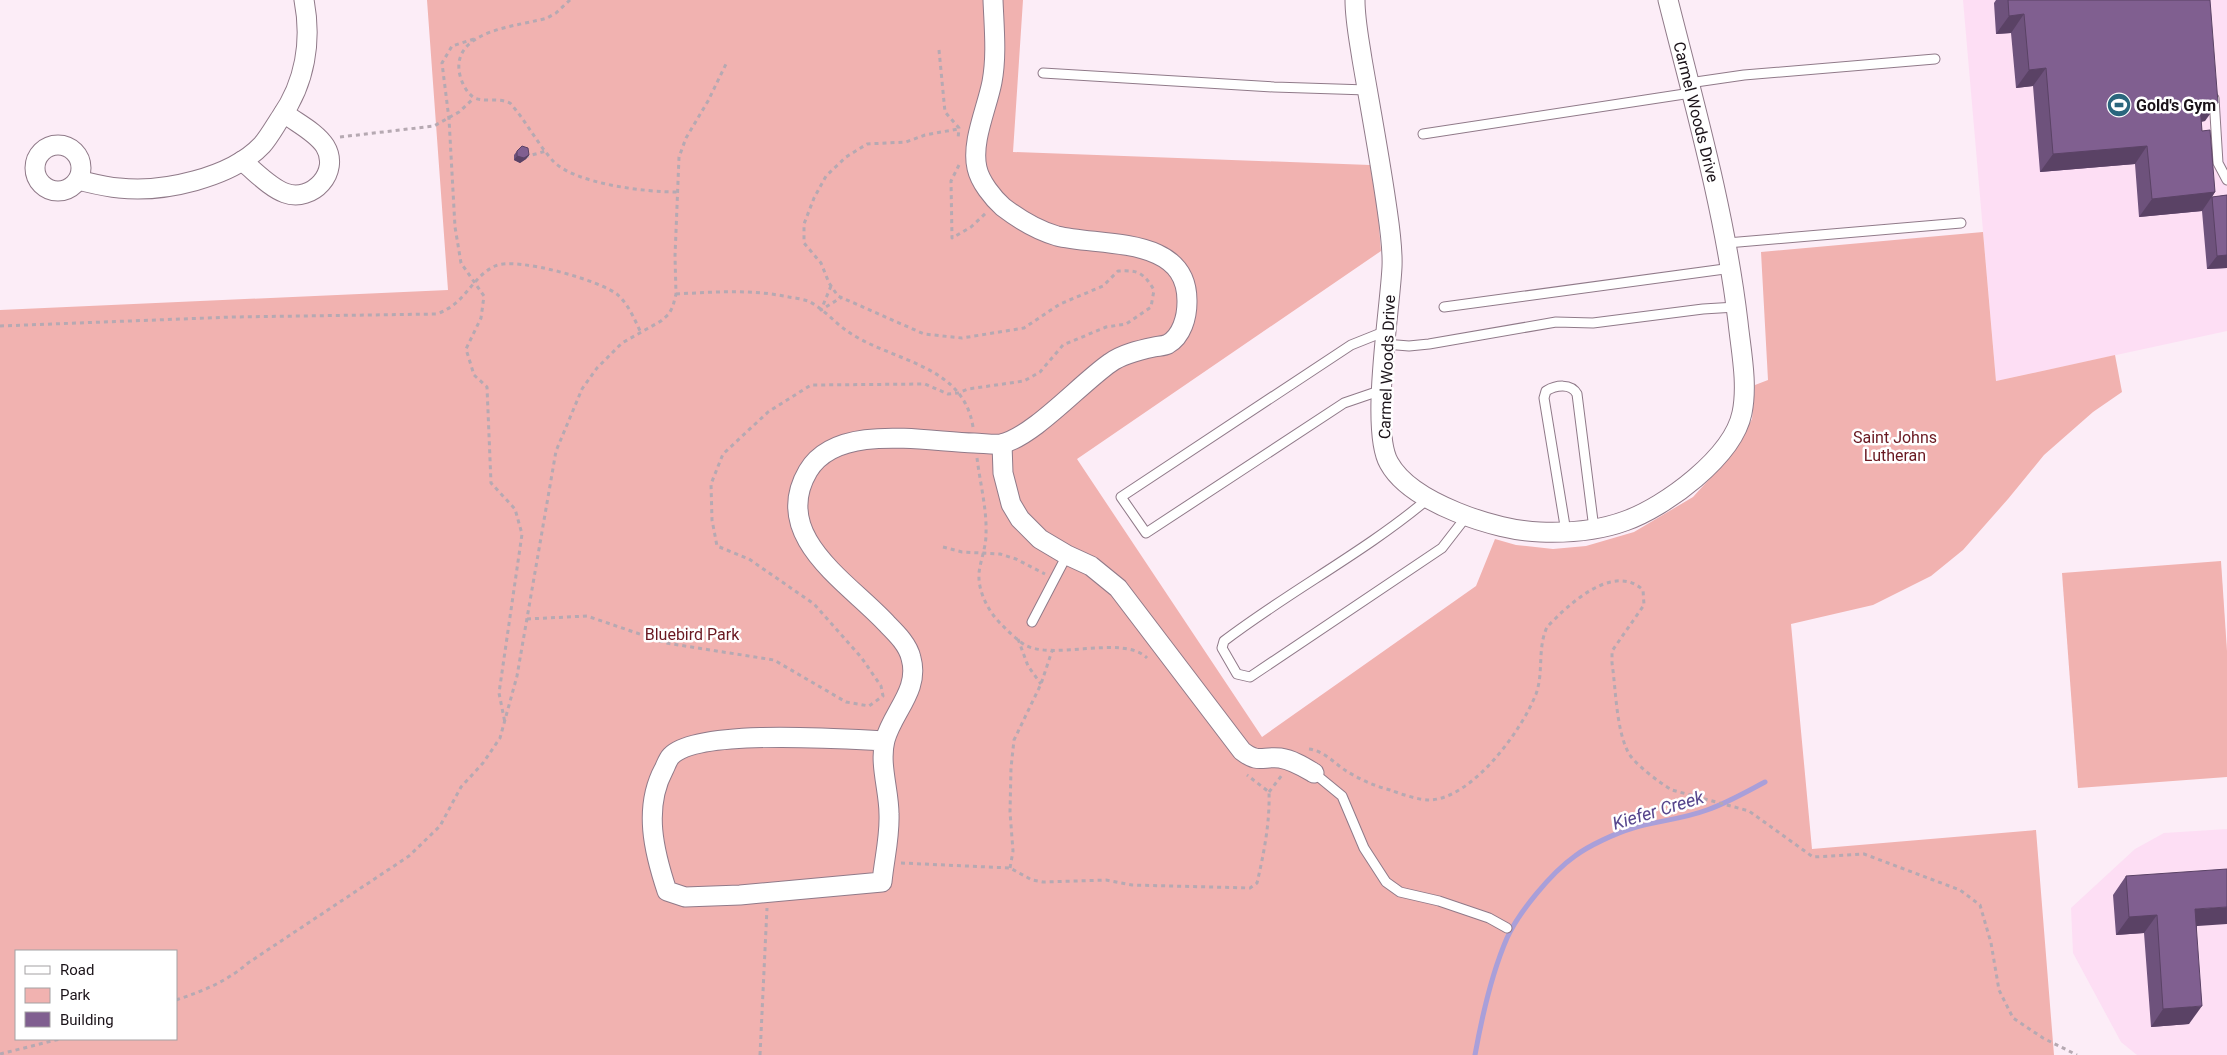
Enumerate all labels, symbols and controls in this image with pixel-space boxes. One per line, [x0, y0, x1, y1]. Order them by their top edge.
street label: Carmel Woods Drive [1669, 40, 1723, 184]
sports icon: Gold's Gym [2106, 92, 2132, 118]
place label: Gold's Gym [2136, 96, 2216, 115]
street label: Carmel Woods Drive [1375, 295, 1399, 439]
park label: Saint Johns Lutheran [1853, 428, 1937, 465]
park label: Bluebird Park [645, 625, 740, 644]
water label: Kiefer Creek [1610, 786, 1707, 834]
legend [15, 950, 178, 1040]
text: Road [60, 961, 94, 979]
text: Park [60, 986, 91, 1004]
text: Building [60, 1011, 114, 1029]

